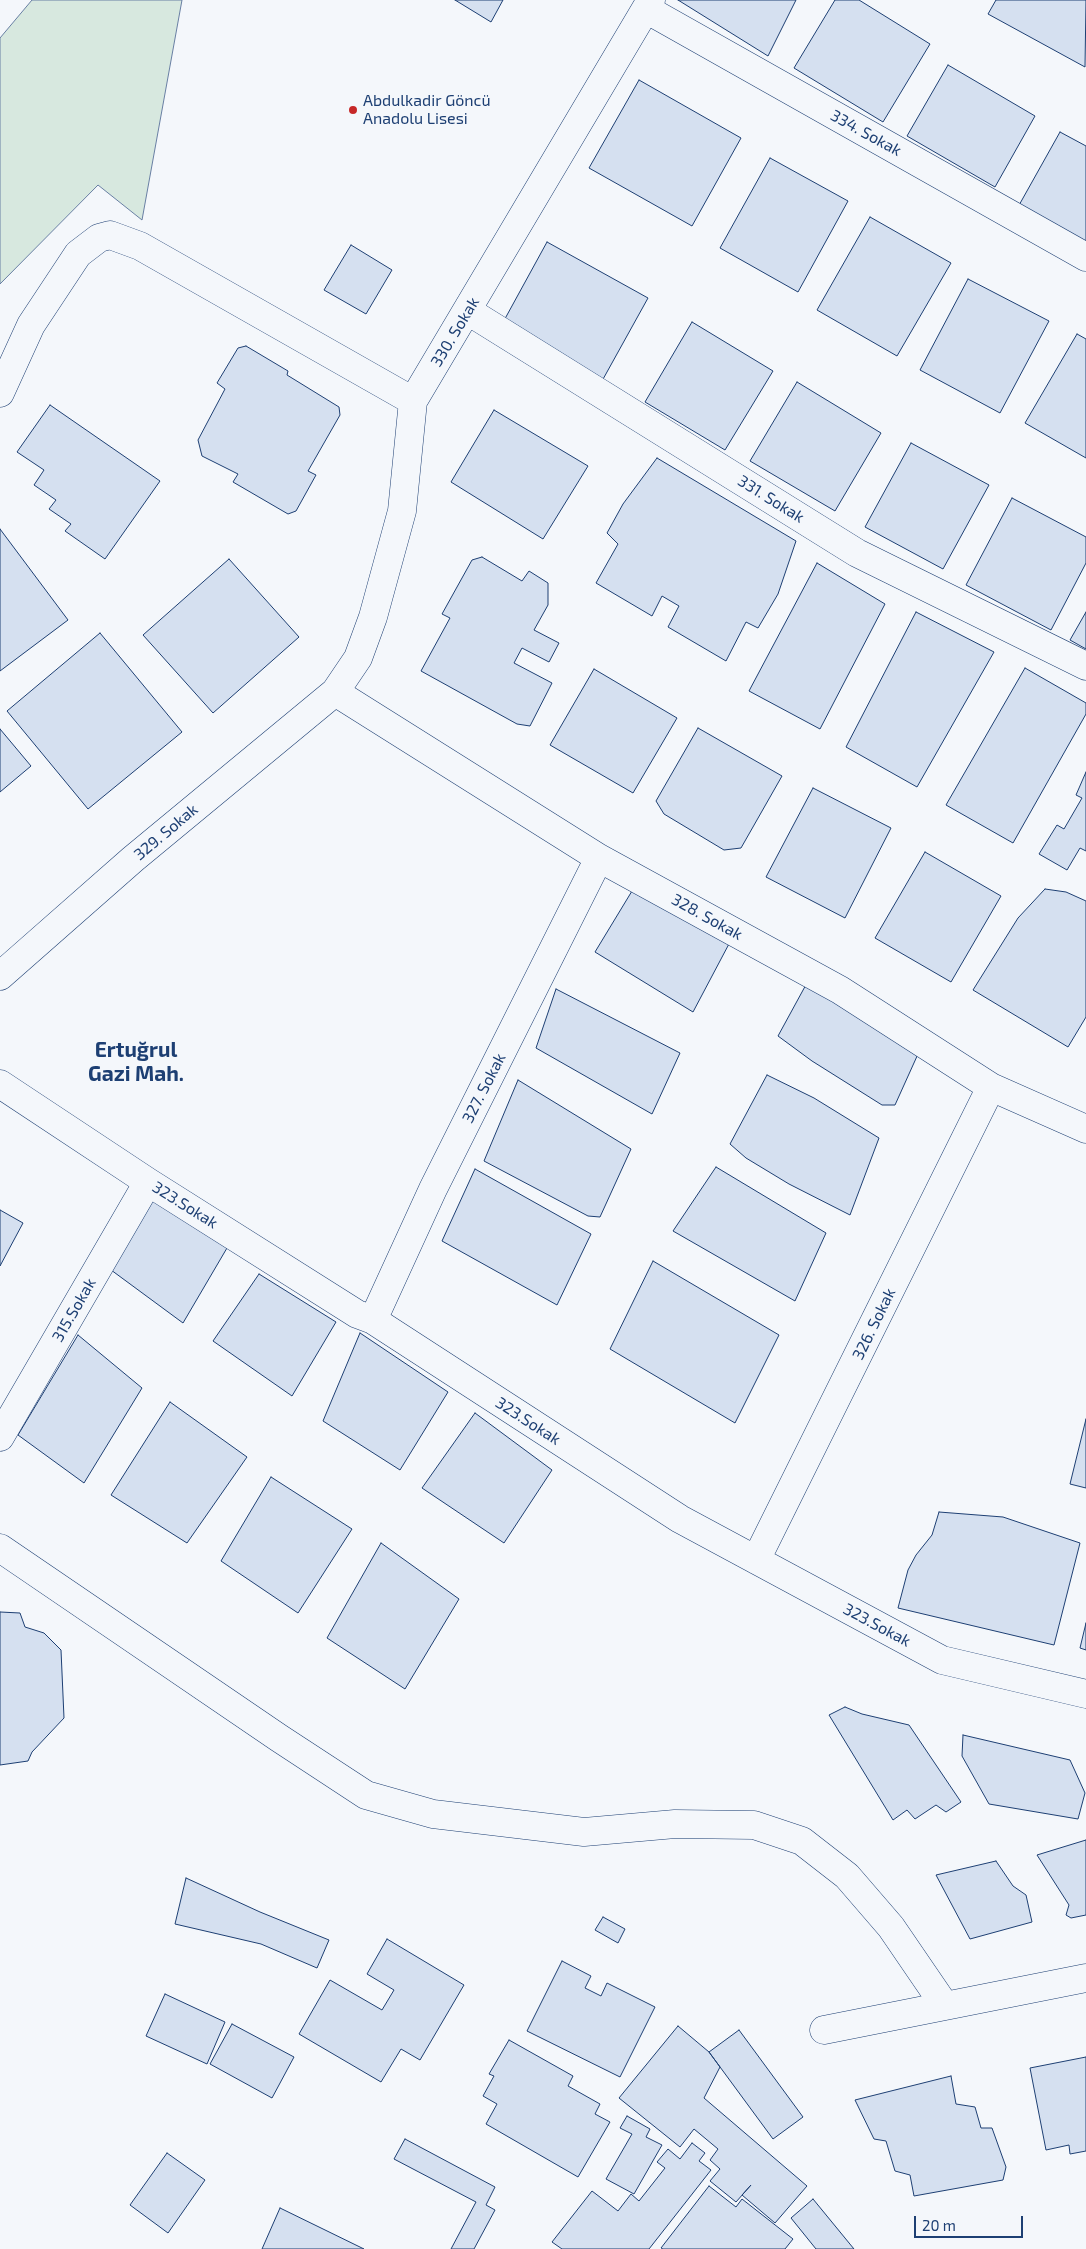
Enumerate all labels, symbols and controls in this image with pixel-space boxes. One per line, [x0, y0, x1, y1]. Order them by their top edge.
place label: Abdulkadir Göncü Anadolu Lisesi [363, 91, 491, 129]
marker: Abdulkadir Göncü Anadolu Lisesi [347, 104, 359, 116]
street label: 334. Sokak [827, 106, 905, 160]
street label: 330. Sokak [427, 294, 483, 370]
street label: 331. Sokak [734, 471, 808, 527]
street label: 329. Sokak [130, 800, 202, 864]
street label: 328. Sokak [668, 890, 746, 944]
district label: Ertuğrul Gazi Mah. [88, 1037, 184, 1087]
street label: 327. Sokak [458, 1050, 510, 1126]
street label: 323.Sokak [149, 1177, 221, 1233]
street label: 315.Sokak [48, 1275, 100, 1345]
street label: 326. Sokak [848, 1285, 900, 1363]
street label: 323.Sokak [492, 1393, 564, 1449]
street label: 323.Sokak [840, 1599, 914, 1651]
scale bar [916, 2206, 1025, 2238]
text: 20 m [922, 2216, 956, 2234]

